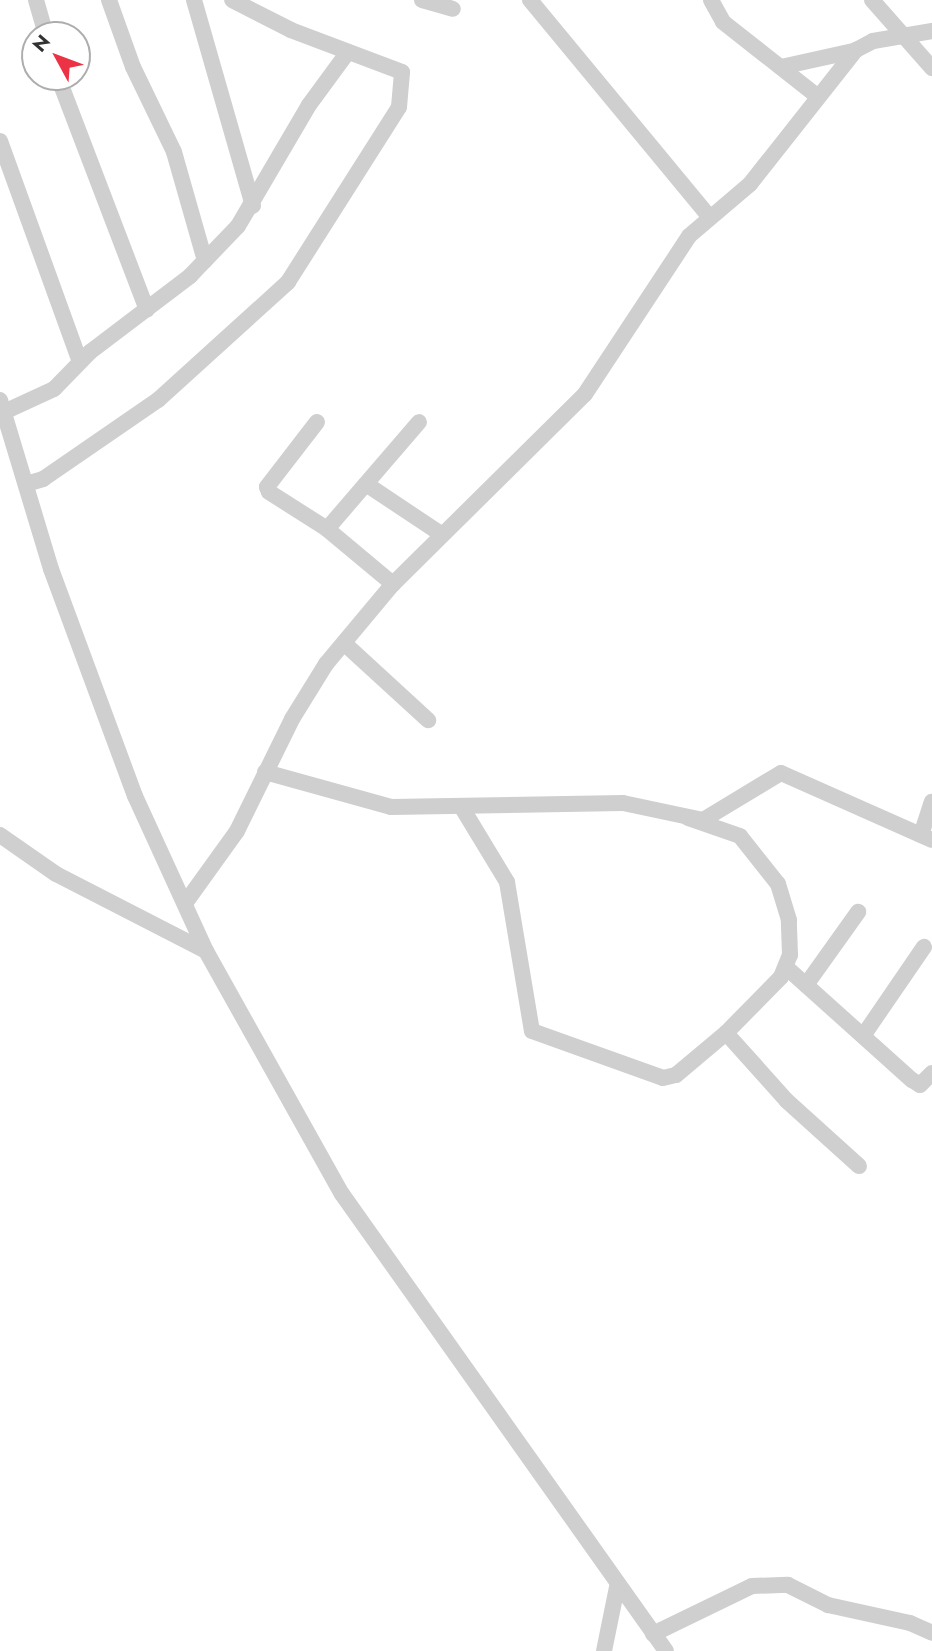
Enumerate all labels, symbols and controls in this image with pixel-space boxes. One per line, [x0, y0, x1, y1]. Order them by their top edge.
north arrow [21, 21, 91, 91]
text: N [26, 29, 56, 58]

